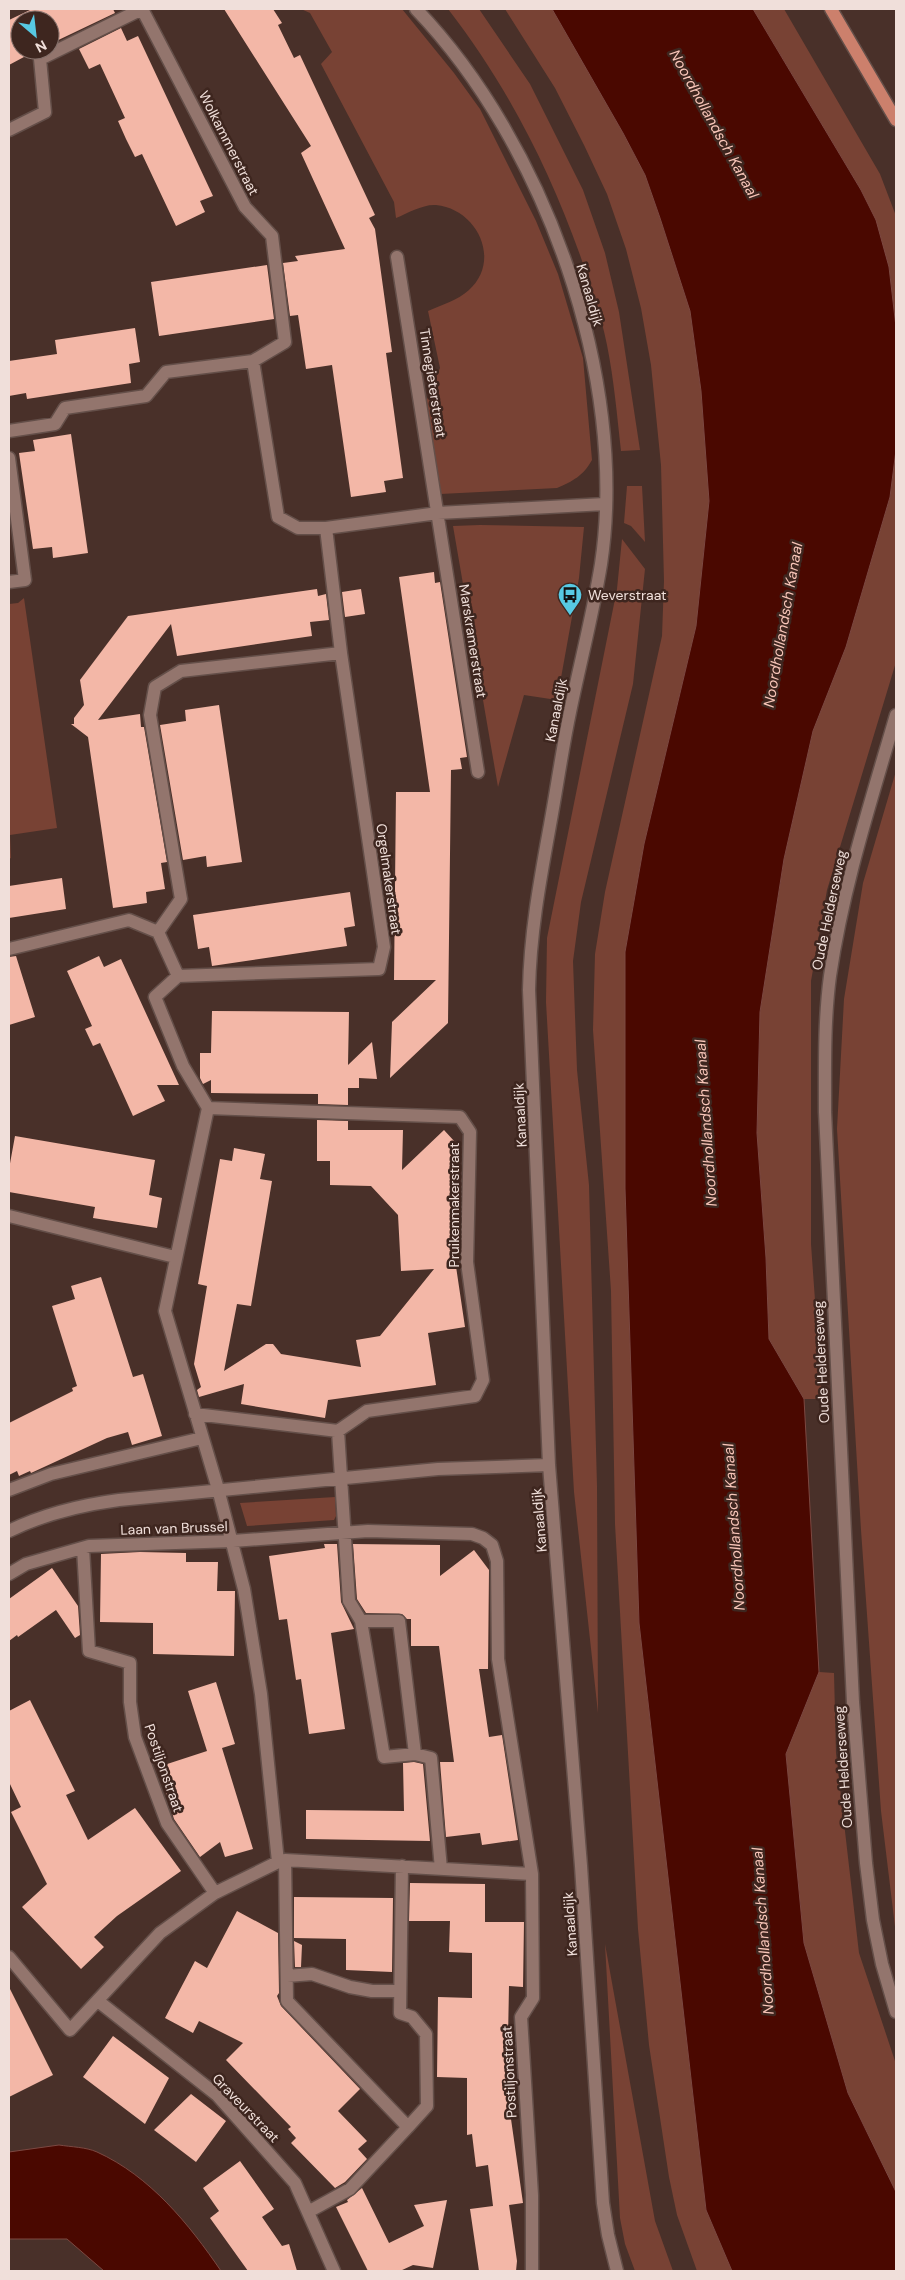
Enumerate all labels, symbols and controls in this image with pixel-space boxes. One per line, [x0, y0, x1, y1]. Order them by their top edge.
north arrow [10, 10, 60, 60]
text: N [32, 36, 50, 57]
water label: Noordhollandsch Kanaal [665, 46, 764, 203]
street label: Wolkammerstraat [195, 88, 263, 198]
street label: Kanaaldijk [572, 262, 608, 328]
street label: Tinnegieterstraat [415, 327, 451, 439]
water label: Noordhollandsch Kanaal [759, 540, 808, 709]
bus stop icon: Weverstraat [557, 582, 583, 616]
street label: Marskramerstraat [455, 583, 491, 699]
place label: Weverstraat [588, 586, 667, 604]
street label: Kanaaldijk [541, 677, 571, 743]
street label: Orgelmakerstraat [372, 822, 406, 936]
street label: Oude Helderseweg [807, 848, 851, 972]
water label: Noordhollandsch Kanaal [690, 1038, 722, 1207]
street label: Kanaaldijk [509, 1082, 531, 1148]
street label: Pruikenmakerstraat [445, 1143, 463, 1267]
street label: Oude Helderseweg [809, 1300, 833, 1424]
water label: Noordhollandsch Kanaal [718, 1442, 750, 1611]
street label: Kanaaldijk [527, 1487, 551, 1553]
street label: Laan van Brussel [120, 1517, 228, 1539]
street label: Oude Helderseweg [830, 1705, 856, 1829]
street label: Postiljonstraat [140, 1721, 188, 1815]
water label: Noordhollandsch Kanaal [747, 1846, 779, 2015]
street label: Kanaaldijk [559, 1891, 581, 1957]
street label: Postiljonstraat [498, 2025, 520, 2119]
street label: Graveurstraat [209, 2070, 283, 2146]

